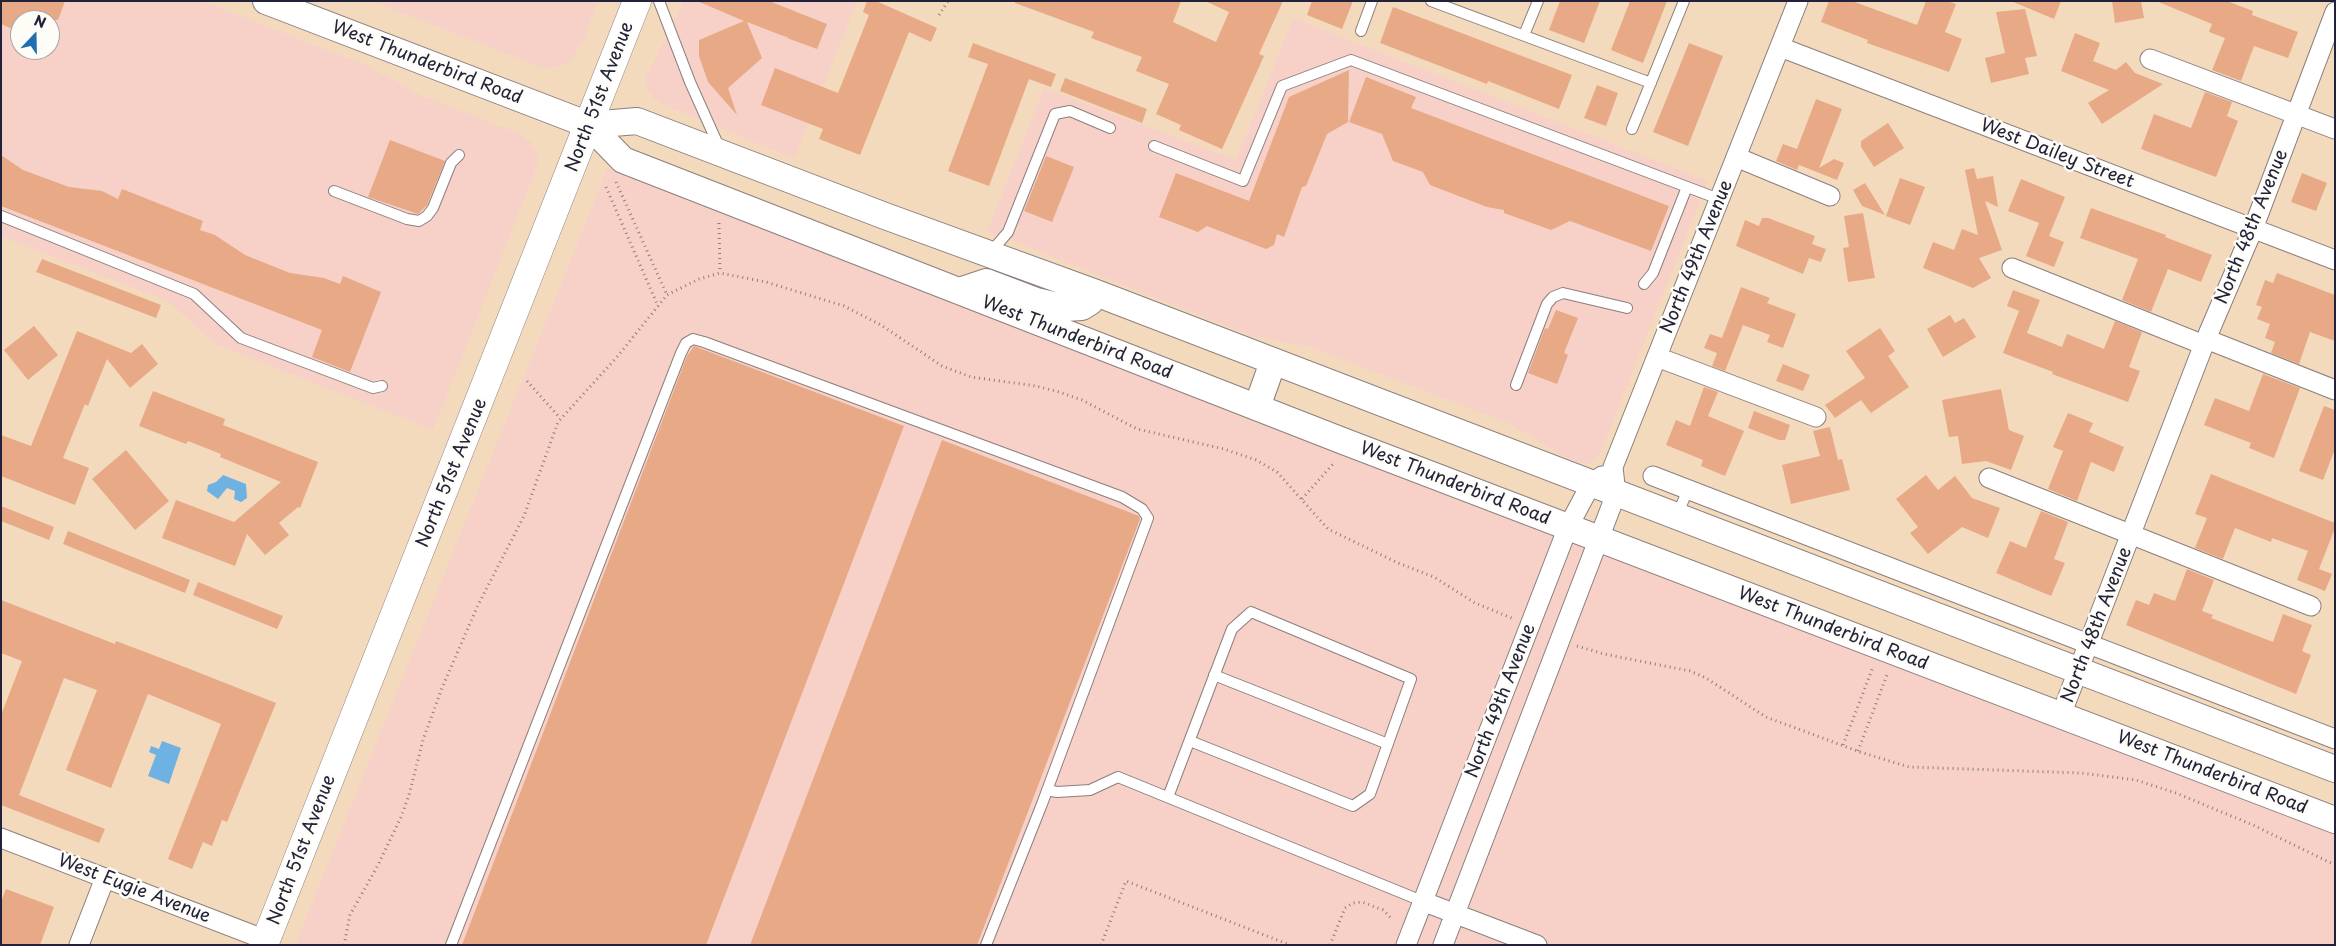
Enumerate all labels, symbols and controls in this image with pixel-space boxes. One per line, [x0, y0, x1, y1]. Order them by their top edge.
north arrow [10, 10, 60, 60]
text: N [31, 10, 49, 33]
street label: West Thunderbird Road [329, 17, 525, 109]
street label: North 51st Avenue [561, 19, 639, 175]
street label: West Dailey Street [1977, 115, 2137, 193]
street label: North 48th Avenue [2211, 147, 2293, 307]
street label: North 49th Avenue [1656, 177, 1738, 337]
street label: West Thunderbird Road [979, 292, 1175, 384]
street label: North 51st Avenue [412, 395, 492, 551]
street label: West Thunderbird Road [1357, 438, 1553, 530]
street label: North 48th Avenue [2057, 544, 2137, 706]
street label: West Thunderbird Road [1735, 583, 1931, 675]
street label: North 49th Avenue [1462, 621, 1540, 781]
street label: West Thunderbird Road [2114, 727, 2310, 819]
street label: North 51st Avenue [263, 772, 341, 928]
street label: West Eugie Avenue [55, 850, 213, 928]

